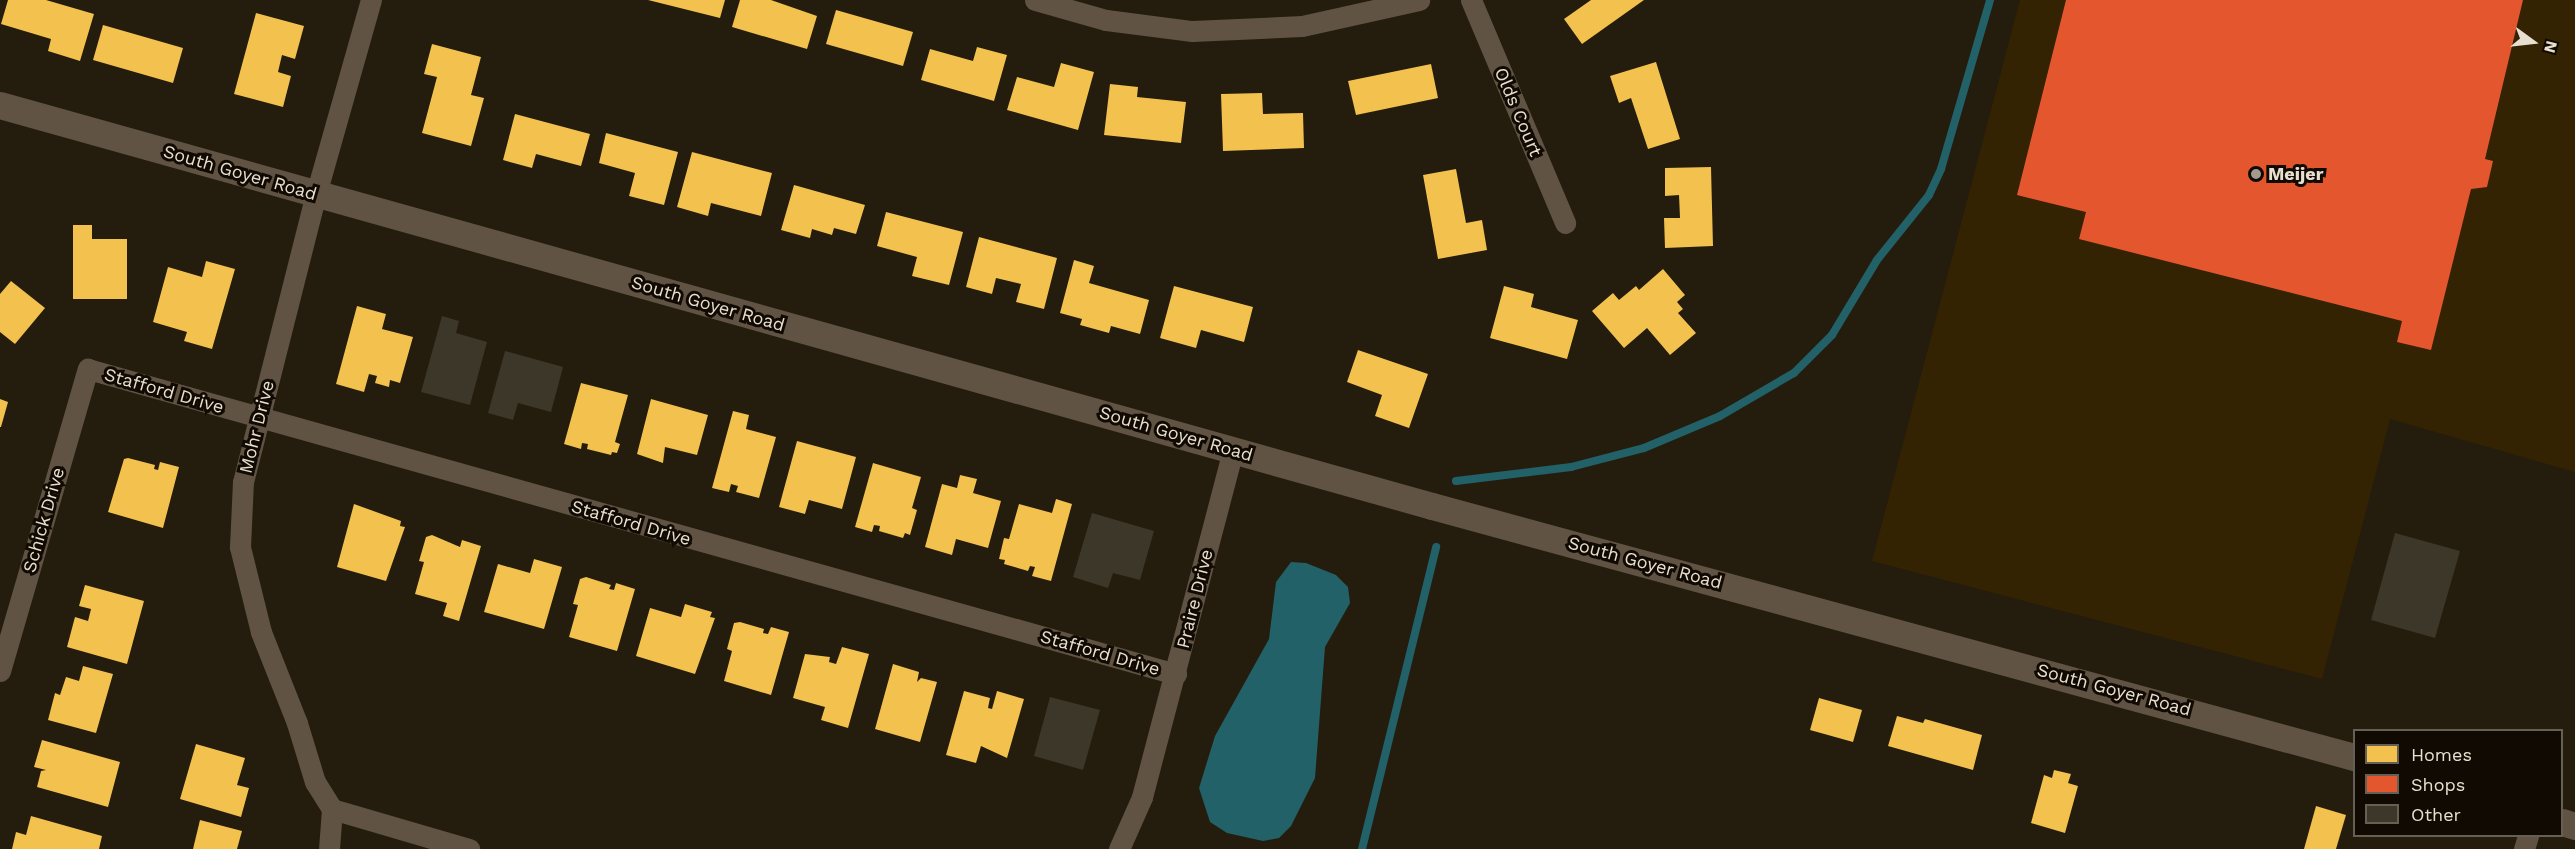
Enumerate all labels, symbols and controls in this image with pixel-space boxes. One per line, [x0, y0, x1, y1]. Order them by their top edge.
north arrow [2503, 12, 2563, 72]
text: N [2540, 39, 2562, 55]
street label: Olds Court [1490, 64, 1546, 160]
street label: South Goyer Road [161, 141, 319, 205]
place label: Meijer [2268, 163, 2323, 185]
marker: Meijer [2249, 167, 2263, 181]
street label: South Goyer Road [629, 272, 787, 336]
street label: Stafford Drive [102, 364, 226, 418]
street label: Mohr Drive [235, 378, 279, 476]
street label: South Goyer Road [1097, 402, 1255, 466]
street label: Schick Drive [19, 465, 69, 575]
street label: Stafford Drive [569, 496, 693, 550]
street label: South Goyer Road [1565, 532, 1725, 594]
street label: Praire Drive [1172, 547, 1218, 651]
street label: Stafford Drive [1038, 626, 1162, 680]
street label: South Goyer Road [2034, 659, 2194, 721]
legend [2353, 729, 2563, 837]
text: Homes [2411, 744, 2472, 765]
text: Shops [2411, 774, 2465, 795]
text: Other [2411, 804, 2461, 825]

